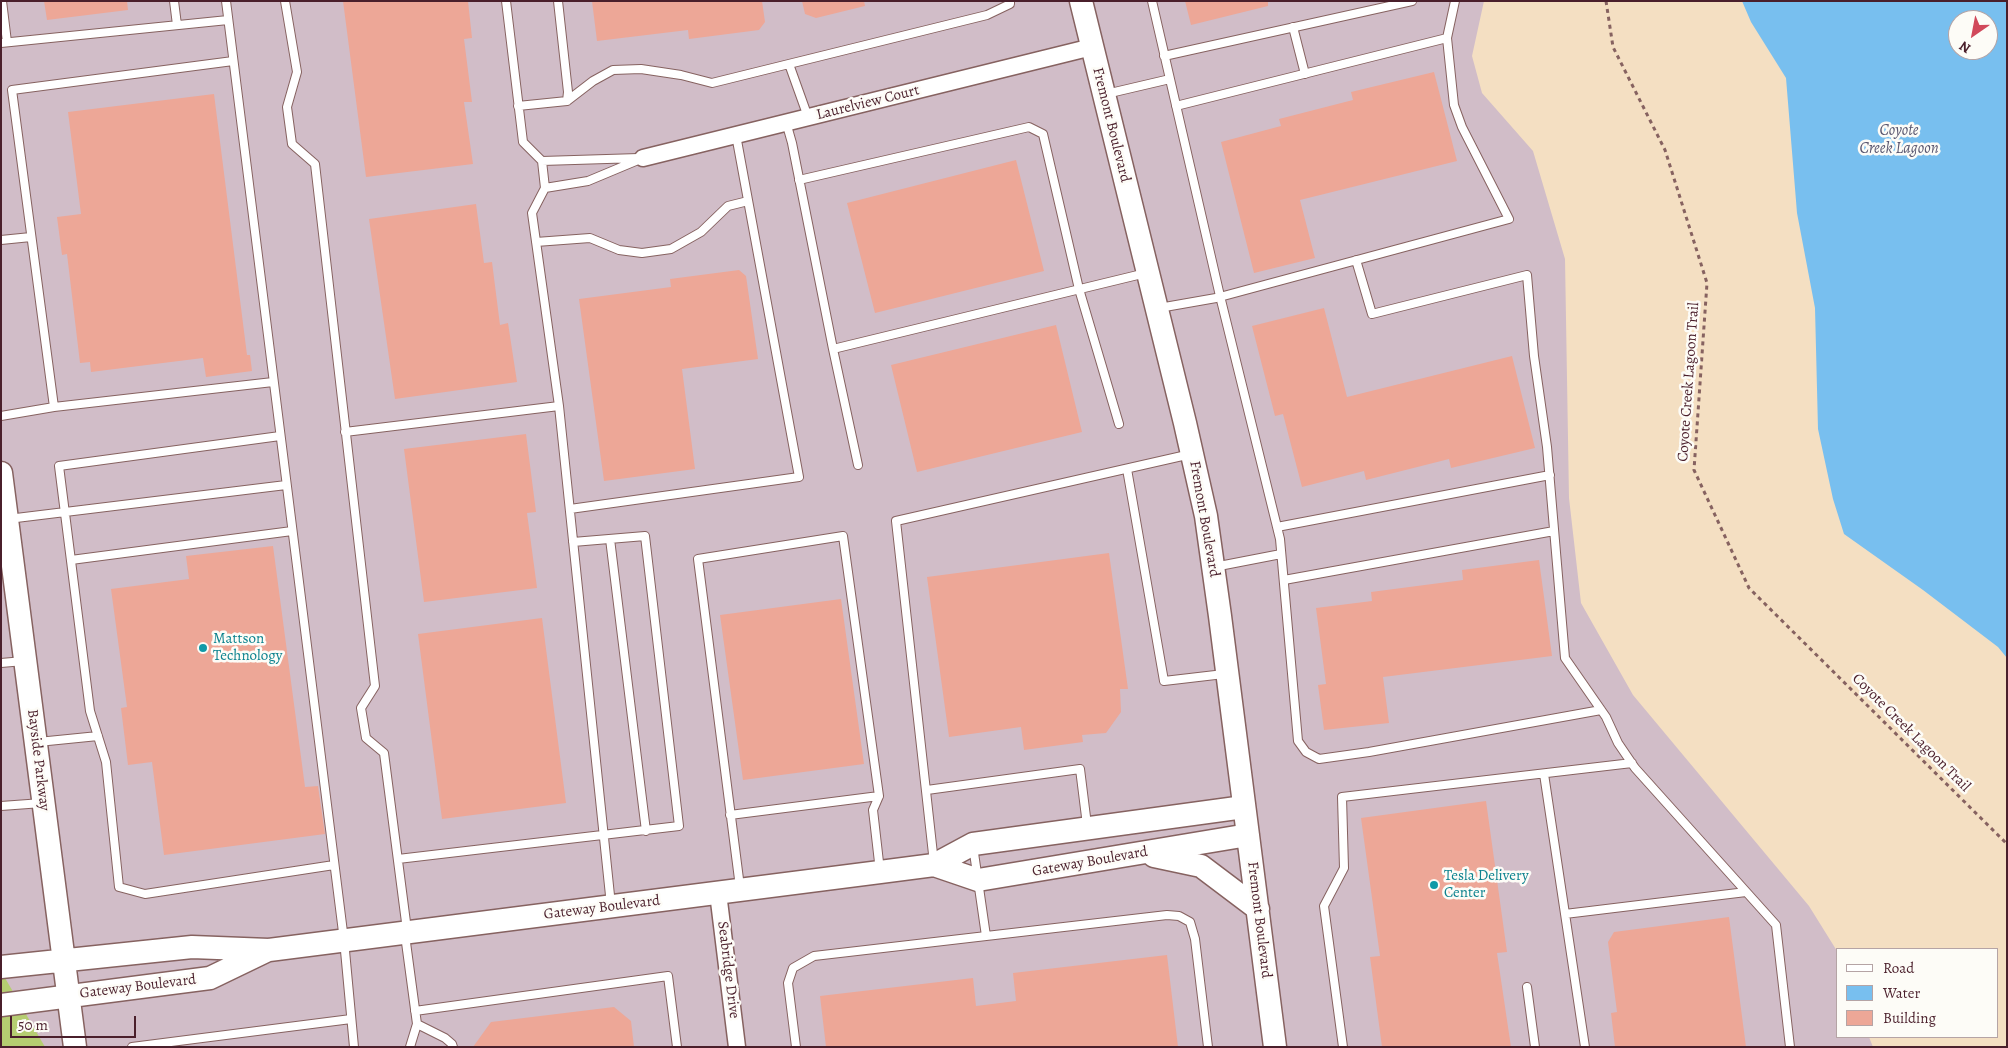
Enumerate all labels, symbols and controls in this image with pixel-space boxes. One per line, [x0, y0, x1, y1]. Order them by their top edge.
north arrow [1948, 10, 1998, 60]
text: N [1956, 36, 1975, 58]
street label: Fremont Boulevard [1088, 66, 1134, 184]
street label: Laurelview Court [815, 82, 921, 124]
water label: Coyote Creek Lagoon [1859, 121, 1939, 159]
street label: Coyote Creek Lagoon Trail [1674, 302, 1704, 462]
street label: Fremont Boulevard [1185, 460, 1223, 578]
place label: Mattson Technology [213, 630, 282, 665]
marker: Mattson Technology [197, 642, 209, 654]
street label: Coyote Creek Lagoon Trail [1848, 670, 1974, 796]
street label: Bayside Parkway [23, 708, 53, 812]
street label: Gateway Boulevard [1031, 843, 1149, 881]
street label: Fremont Boulevard [1243, 861, 1275, 979]
place label: Tesla Delivery Center [1444, 867, 1529, 902]
marker: Tesla Delivery Center [1428, 879, 1440, 891]
street label: Gateway Boulevard [543, 892, 661, 924]
street label: Seabridge Drive [713, 920, 743, 1020]
legend [1836, 948, 1998, 1038]
text: Road [1883, 958, 1914, 978]
street label: Gateway Boulevard [79, 971, 197, 1003]
text: Water [1883, 983, 1920, 1003]
scale bar [12, 1006, 139, 1038]
text: Building [1883, 1008, 1936, 1028]
text: 50 m [18, 1015, 48, 1035]

